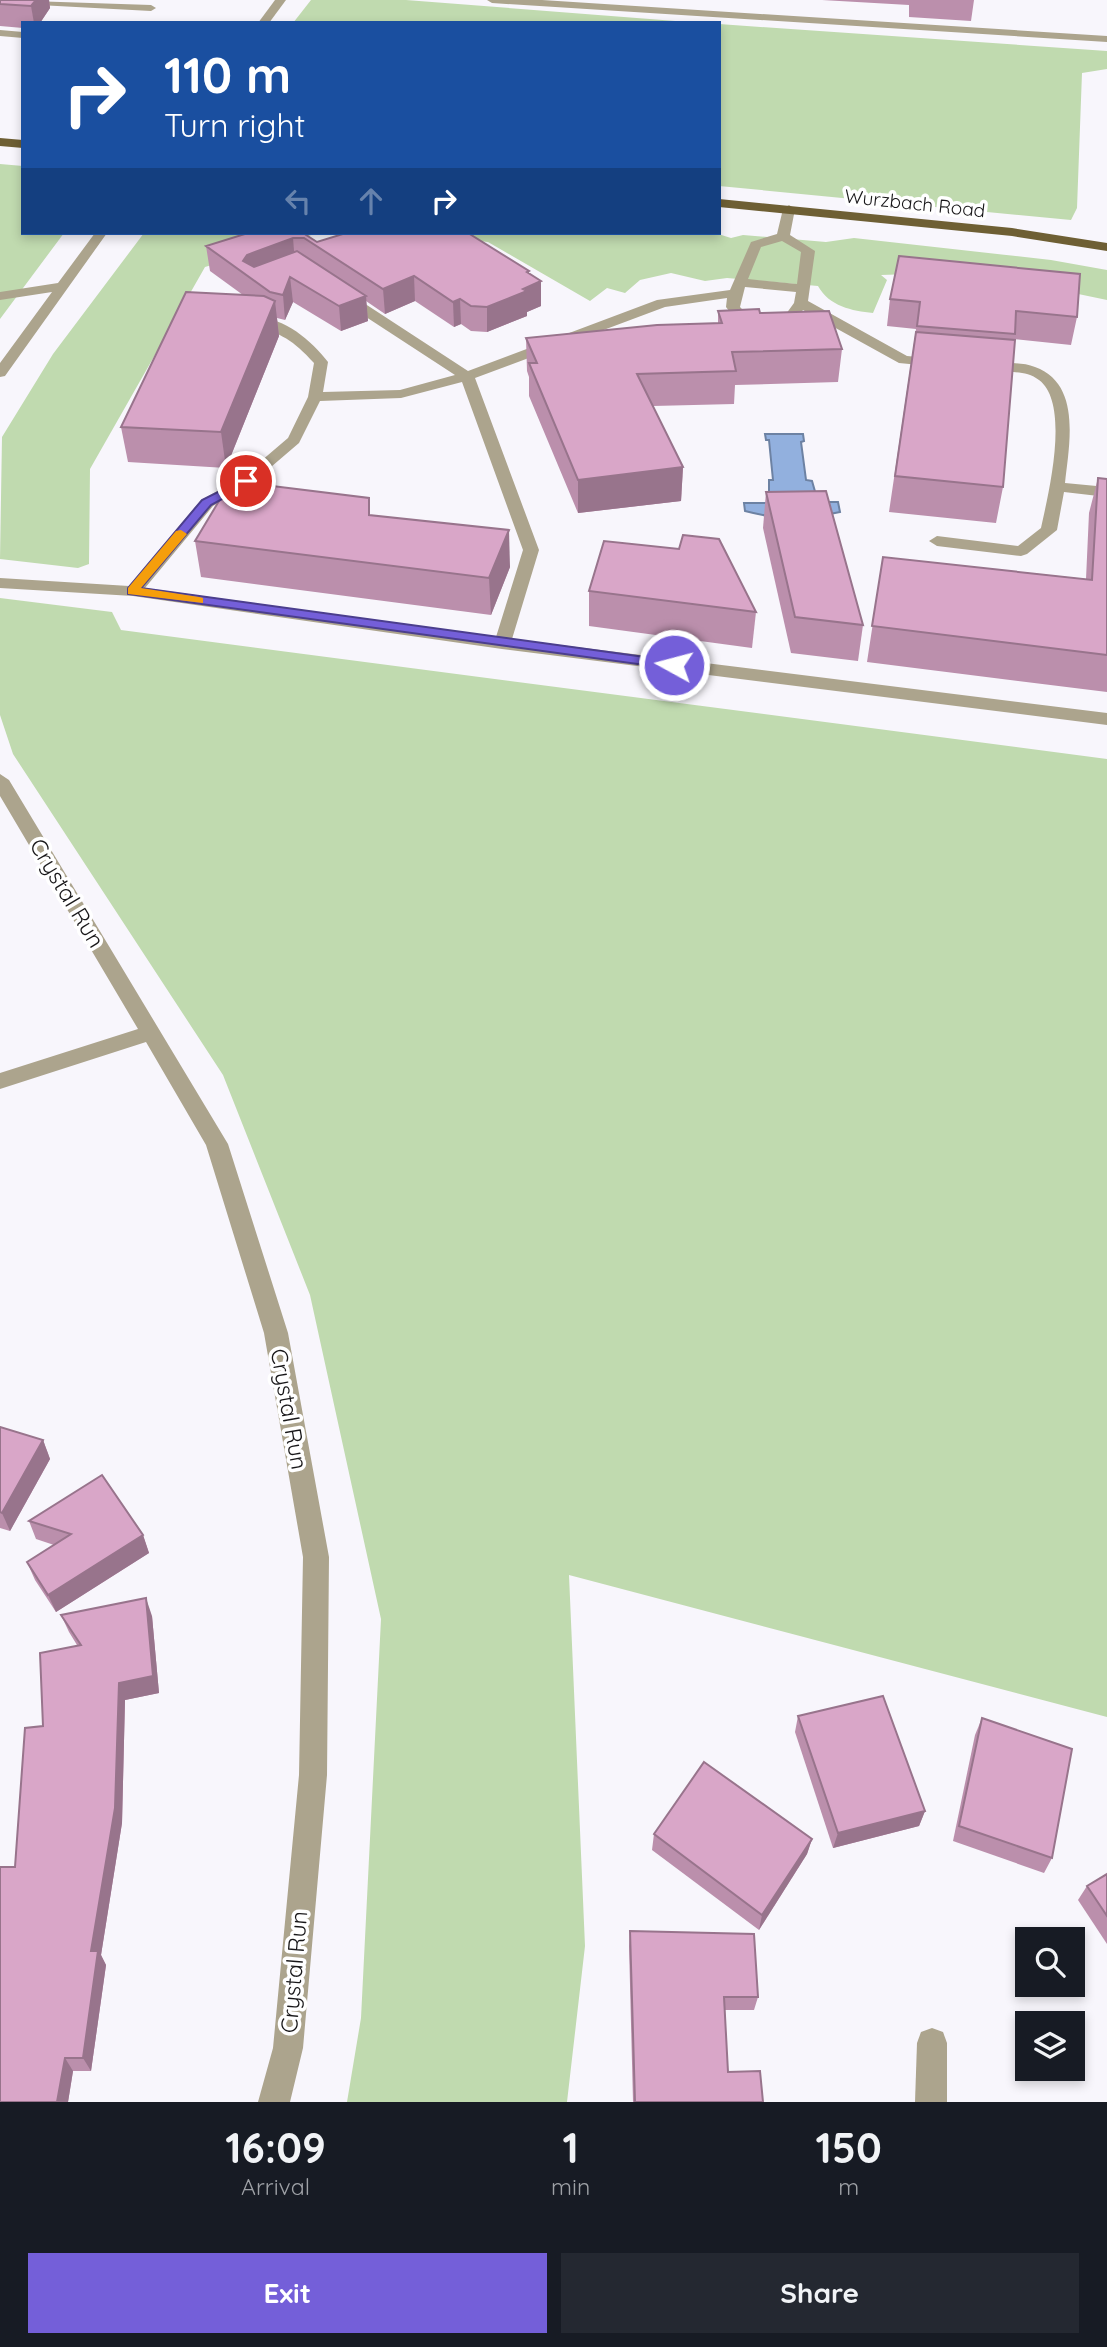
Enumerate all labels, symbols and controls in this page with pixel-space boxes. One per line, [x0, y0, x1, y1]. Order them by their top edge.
text: 110 m [164, 44, 291, 105]
icon: right [49, 49, 140, 140]
text: Turn right [164, 105, 305, 145]
icon: left [279, 182, 317, 220]
icon: ahead [352, 182, 390, 220]
icon: right [425, 182, 463, 220]
street label: Wurzbach Road [843, 184, 987, 222]
pin [216, 451, 276, 511]
icon: arrive [227, 462, 265, 500]
position arrow [637, 628, 711, 702]
street label: Crystal Run [23, 833, 111, 953]
street label: Crystal Run [265, 1346, 314, 1472]
street label: Crystal Run [274, 1910, 313, 2034]
map controls [1015, 1927, 1085, 2081]
button: search [1015, 1927, 1085, 1997]
button: layers [1015, 2011, 1085, 2081]
text: 16:09 [225, 2121, 326, 2174]
text: 1 [562, 2121, 579, 2174]
text: 150 [815, 2121, 882, 2174]
text: Arrival [241, 2172, 310, 2201]
text: min [551, 2172, 590, 2201]
text: m [838, 2172, 859, 2201]
button: Exit [28, 2253, 547, 2333]
button: Share [561, 2253, 1079, 2333]

